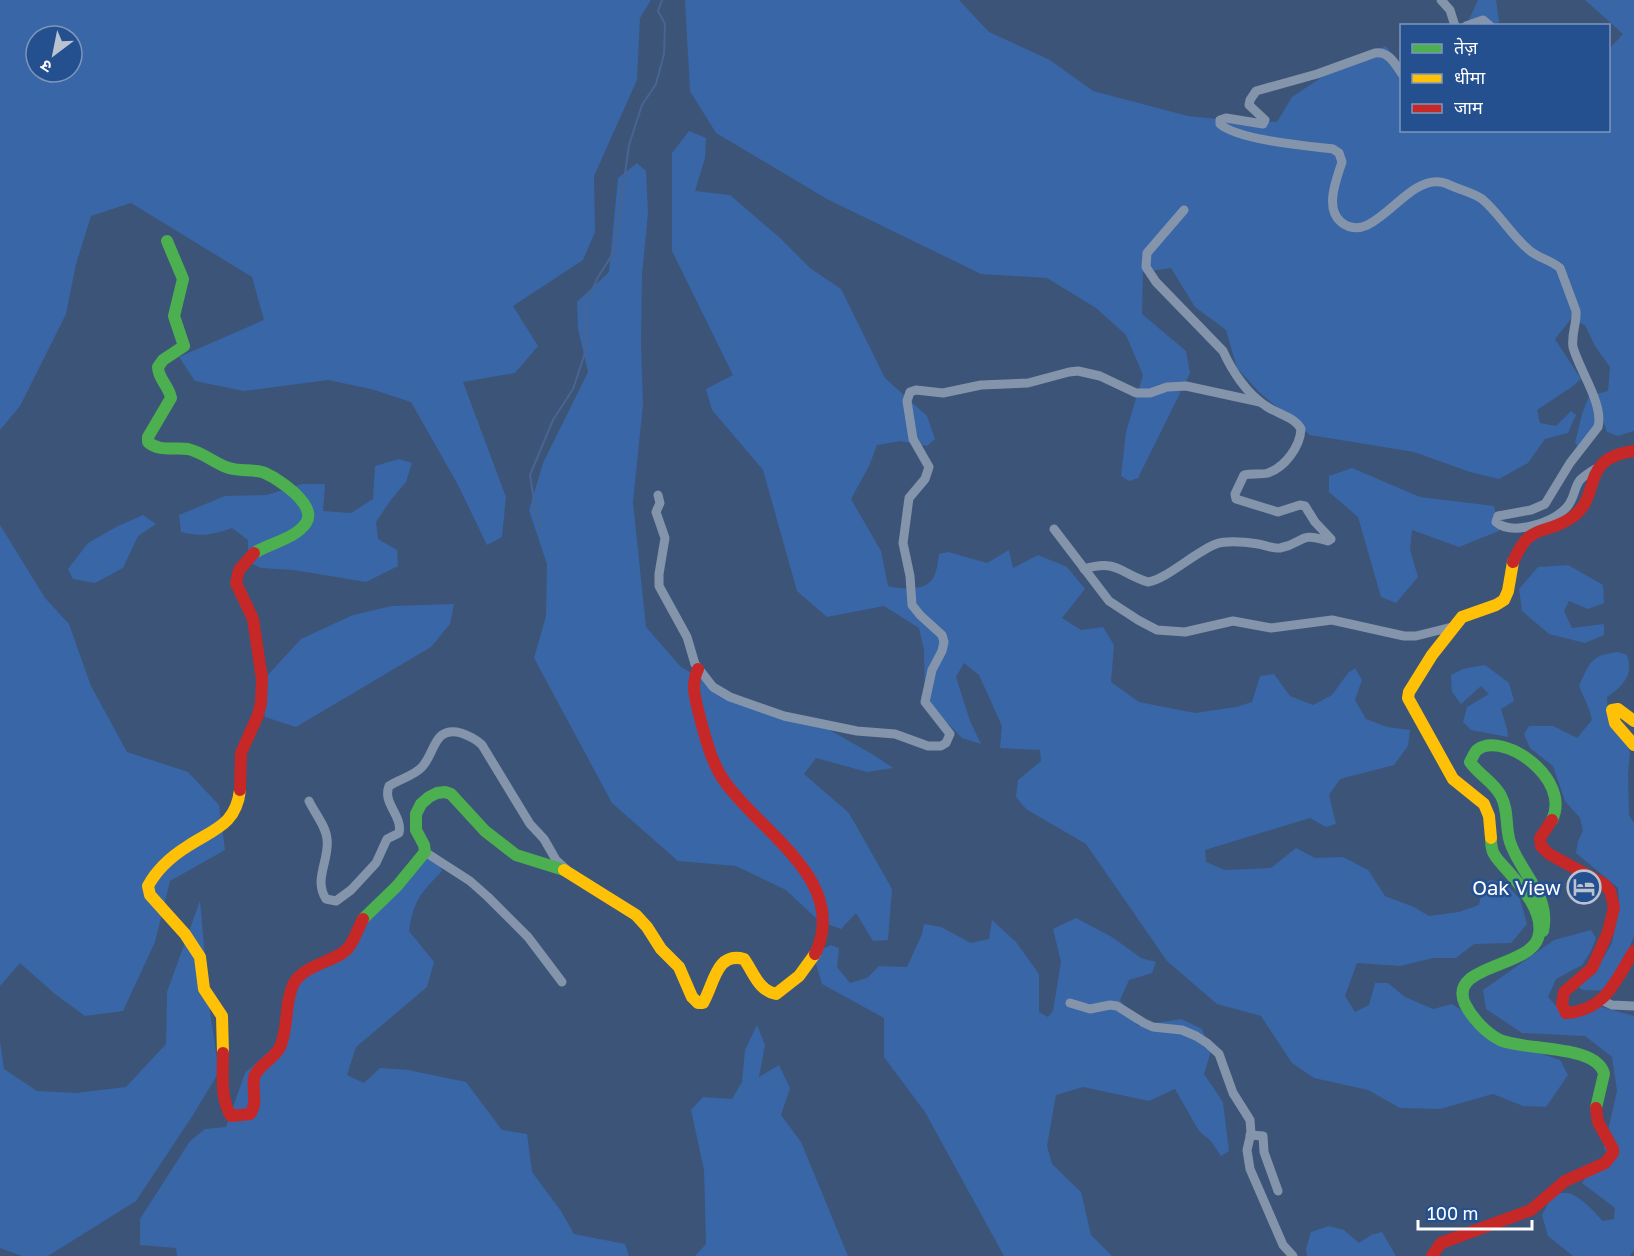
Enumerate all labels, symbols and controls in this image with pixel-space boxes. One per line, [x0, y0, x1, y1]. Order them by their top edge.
north arrow [24, 24, 84, 84]
legend [1400, 24, 1610, 132]
text: तेज़ [1454, 36, 1478, 58]
text: उ [36, 55, 55, 78]
text: धीमा [1454, 66, 1485, 88]
text: जाम [1454, 96, 1484, 118]
hotel icon: Oak View [1566, 869, 1602, 905]
place label: Oak View [1472, 875, 1561, 899]
scale bar [1418, 1193, 1532, 1231]
text: 100 m [1427, 1202, 1478, 1224]

